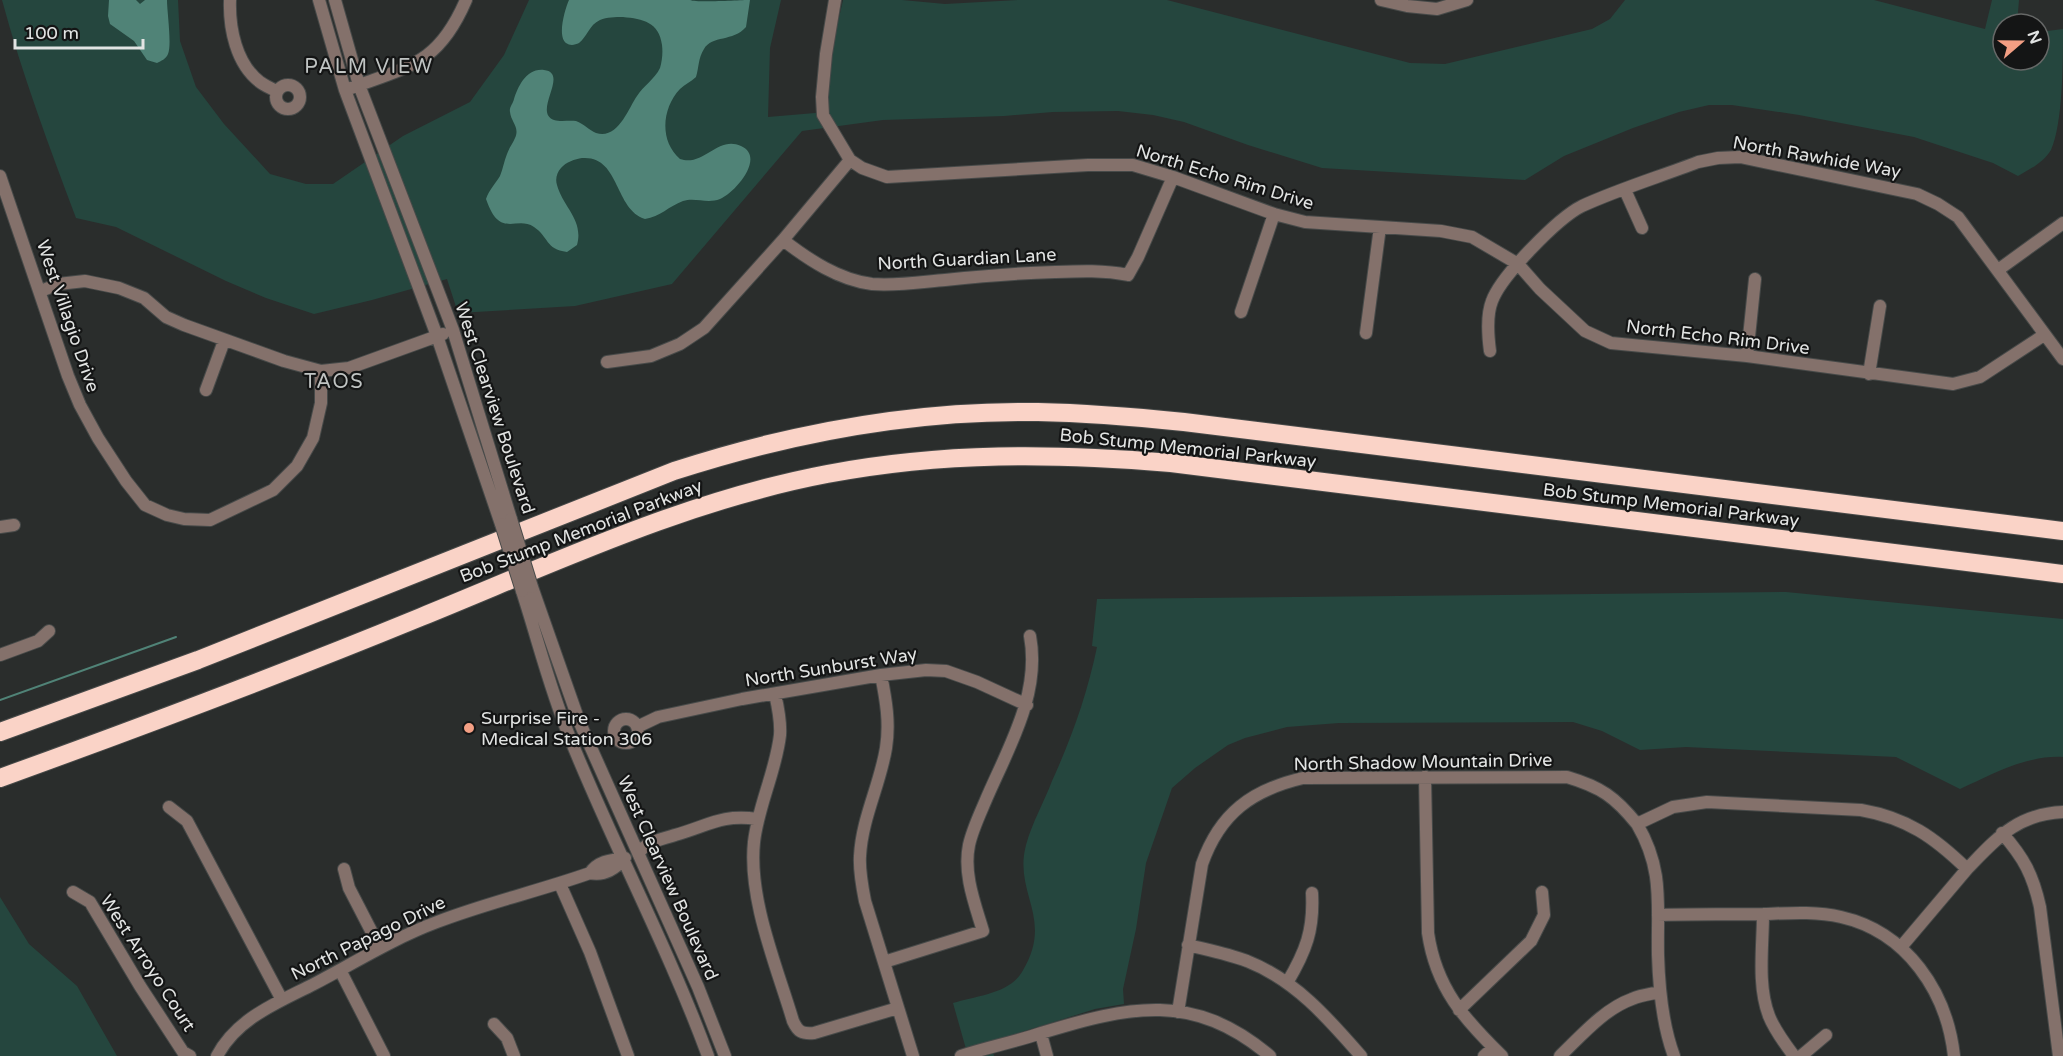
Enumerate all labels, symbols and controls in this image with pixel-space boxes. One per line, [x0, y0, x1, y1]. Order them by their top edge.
scale bar [15, 12, 142, 50]
north arrow [1991, 12, 2051, 72]
text: 100 m [24, 22, 79, 44]
text: N [2023, 28, 2046, 47]
district label: PALM VIEW [304, 55, 434, 79]
street label: North Rawhide Way [1731, 131, 1903, 183]
street label: North Echo Rim Drive [1133, 139, 1317, 215]
street label: West Villagio Drive [32, 237, 104, 395]
street label: North Guardian Lane [877, 243, 1057, 275]
street label: West Clearview Boulevard [450, 299, 540, 517]
street label: North Echo Rim Drive [1625, 315, 1811, 359]
district label: TAOS [304, 370, 364, 394]
street label: Bob Stump Memorial Parkway [1058, 424, 1318, 472]
street label: Bob Stump Memorial Parkway [457, 474, 706, 588]
street label: Bob Stump Memorial Parkway [1542, 478, 1801, 532]
street label: North Sunburst Way [743, 642, 919, 691]
place label: Surprise Fire - Medical Station 306 [481, 707, 652, 750]
marker: Surprise Fire - Medical Station 306 [462, 721, 476, 735]
street label: North Shadow Mountain Drive [1293, 749, 1553, 775]
street label: West Clearview Boulevard [613, 772, 723, 984]
street label: West Arroyo Court [96, 891, 200, 1036]
street label: North Papago Drive [287, 891, 449, 985]

